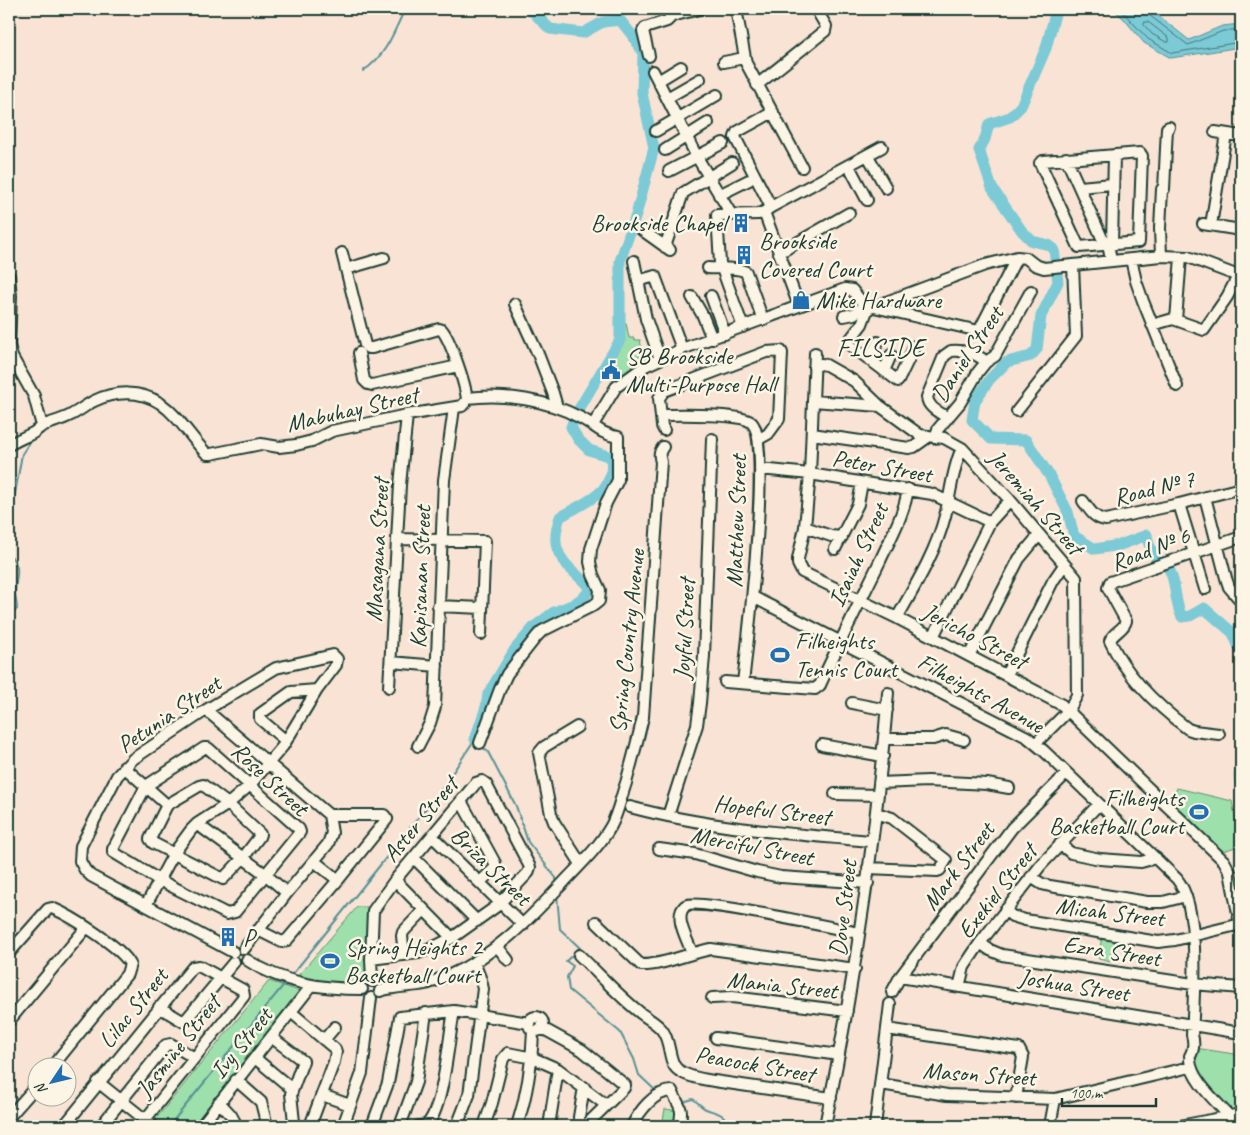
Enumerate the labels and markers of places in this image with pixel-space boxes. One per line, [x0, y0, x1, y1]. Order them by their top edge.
place label: Brookside Chapel [591, 208, 730, 238]
building icon: Brookside Chapel [730, 212, 752, 234]
place label: Brookside Covered Court [759, 226, 874, 284]
building icon: Brookside Covered Court [733, 244, 755, 266]
place label: Mike Hardware [816, 285, 943, 315]
shop icon: Mike Hardware [790, 289, 812, 311]
place label: SB Brookside Multi-Purpose Hall [626, 341, 780, 399]
public building icon: SB Brookside Multi-Purpose Hall [600, 359, 622, 381]
place label: Filheights Tennis Court [795, 626, 899, 684]
sports icon: Filheights Tennis Court [769, 644, 791, 666]
place label: Filheights Basketball Court [1049, 783, 1186, 841]
sports icon: Filheights Basketball Court [1188, 801, 1210, 823]
place label: P [243, 922, 258, 952]
building icon: P [217, 926, 239, 948]
place label: Spring Heights 2 Basketball Court [345, 932, 484, 990]
sports icon: Spring Heights 2 Basketball Court [319, 950, 341, 972]

